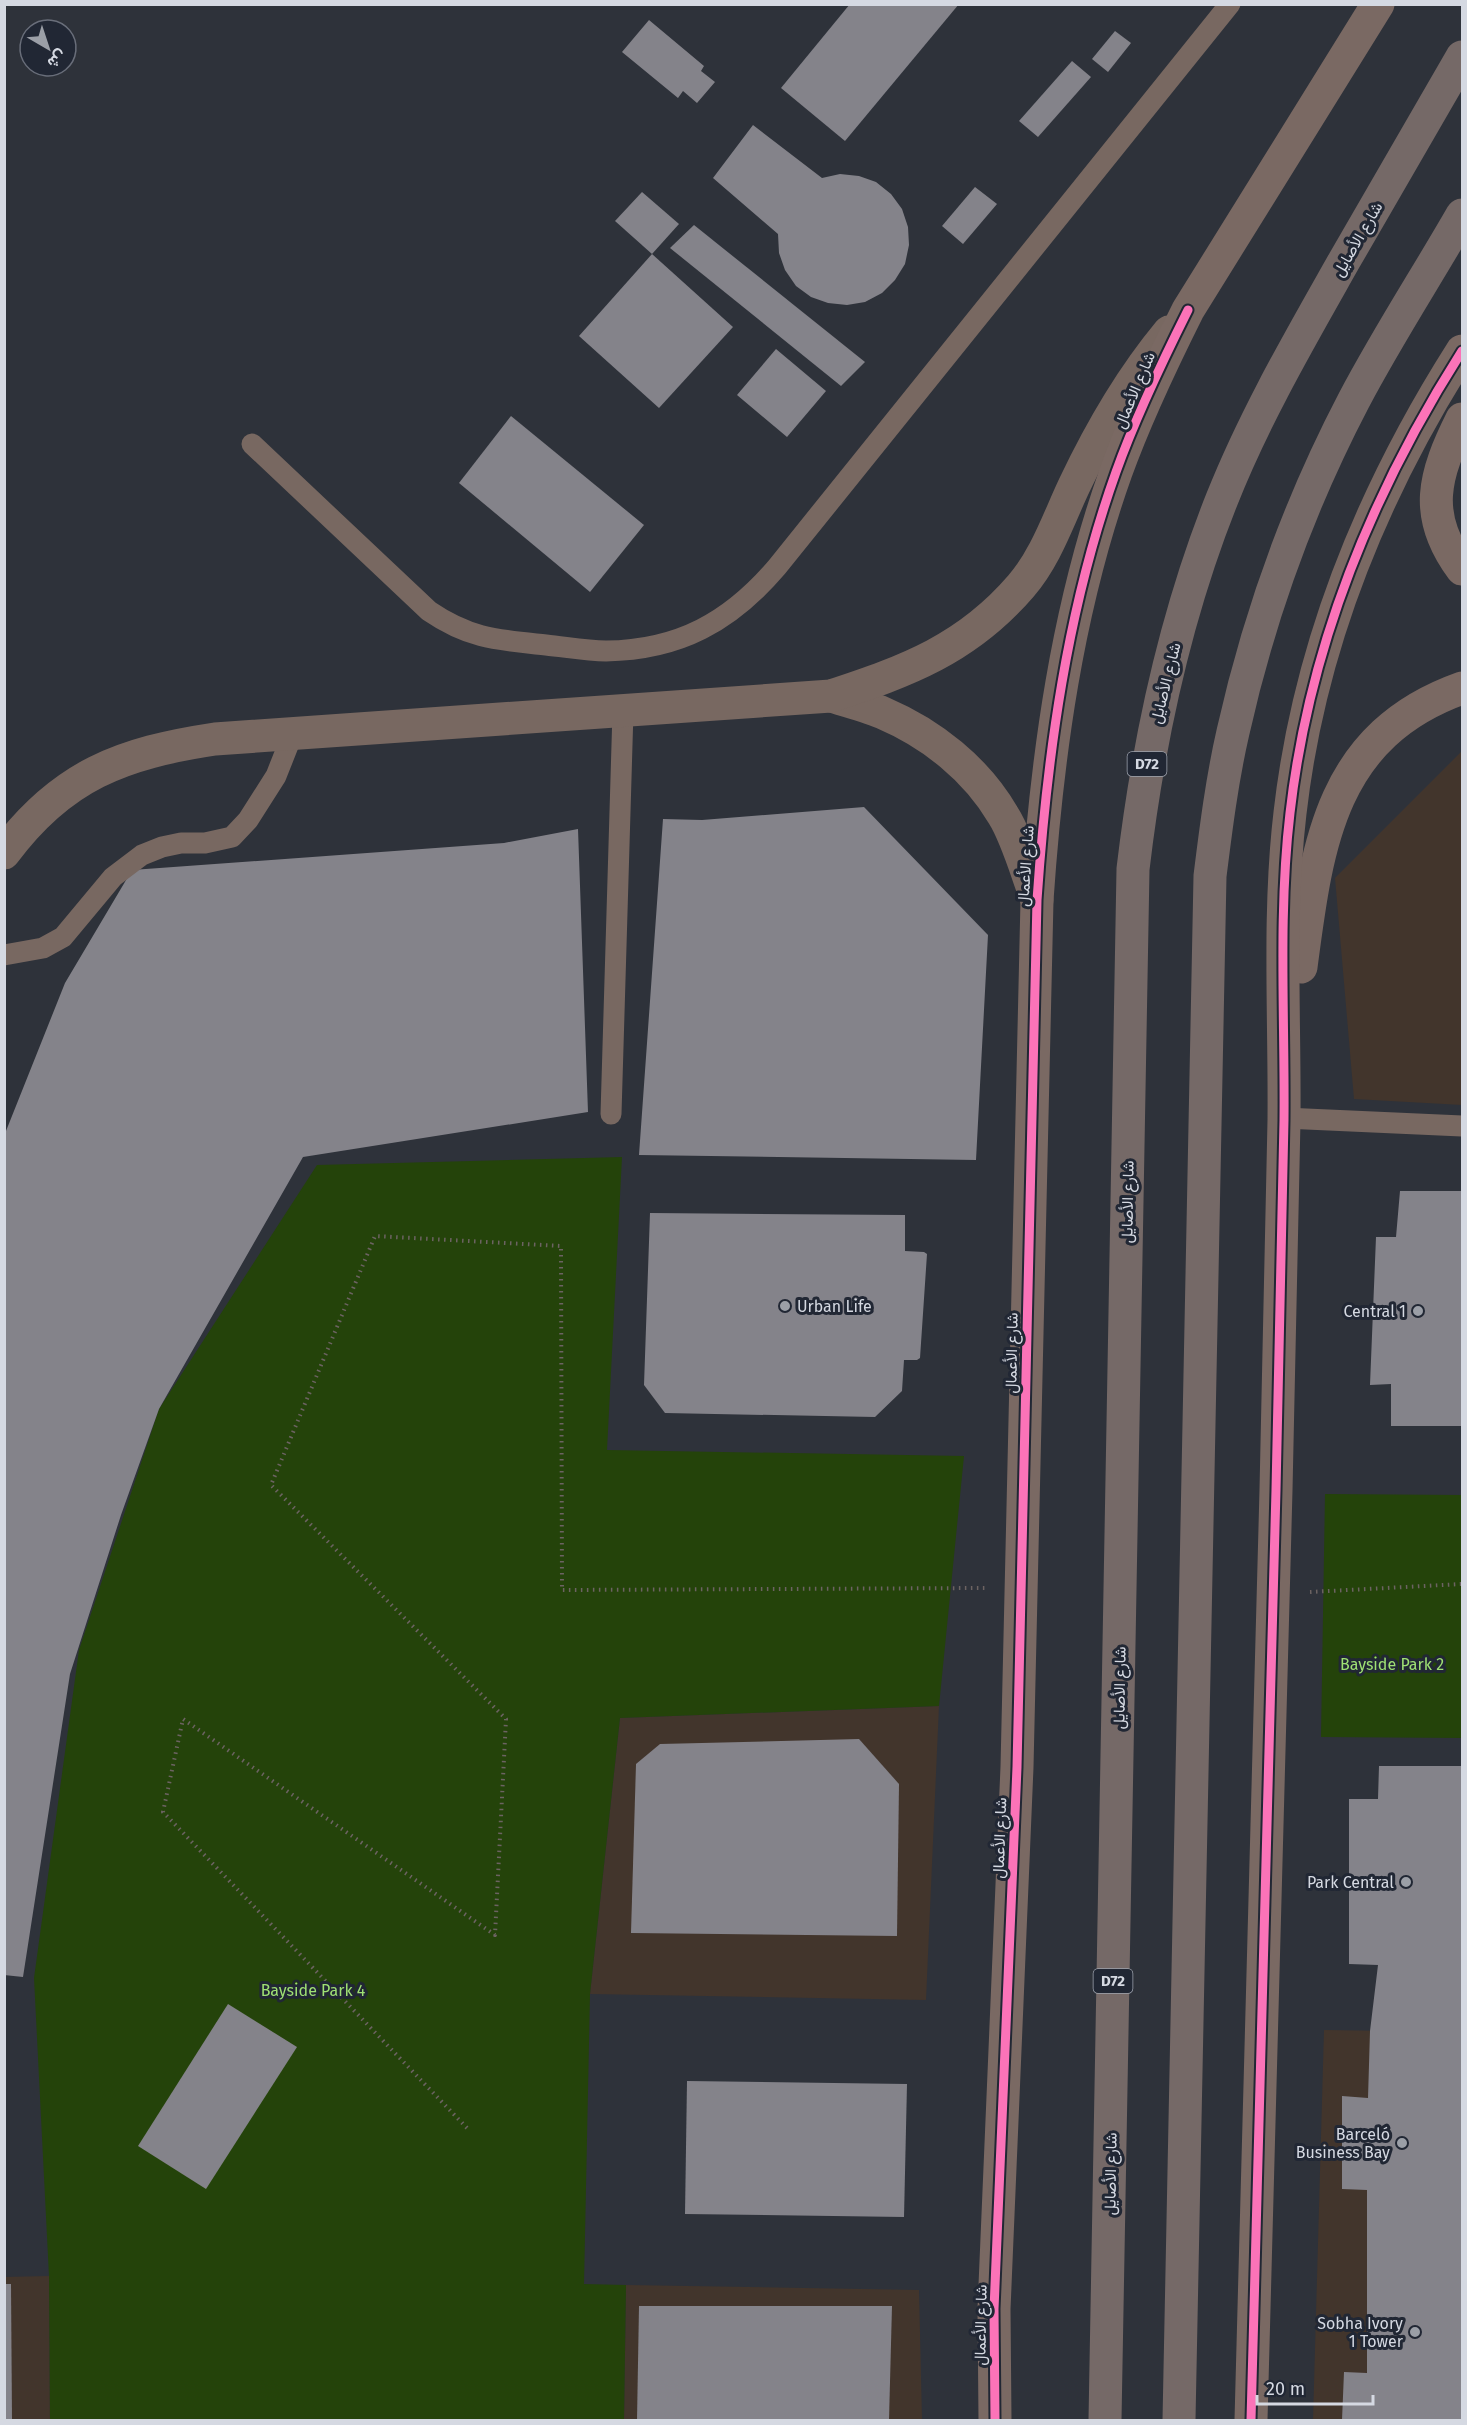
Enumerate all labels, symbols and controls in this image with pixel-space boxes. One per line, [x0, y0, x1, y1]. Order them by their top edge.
north arrow [18, 18, 78, 78]
text: ش [44, 46, 71, 73]
street label: شارع الأصايل [1328, 199, 1388, 281]
street label: شارع الأعمال [1110, 349, 1161, 432]
street label: شارع الأصايل [1146, 641, 1187, 726]
road number: D72 [1128, 752, 1166, 776]
street label: شارع الأعمال [1013, 825, 1040, 907]
street label: شارع الأصايل [1117, 1160, 1140, 1244]
place label: Urban Life [797, 1297, 872, 1316]
marker: Urban Life [778, 1299, 792, 1313]
place label: Central 1 [1343, 1302, 1406, 1321]
marker: Central 1 [1411, 1304, 1425, 1318]
street label: شارع الأعمال [1001, 1312, 1024, 1394]
street label: شارع الأصايل [1109, 1646, 1132, 1730]
park label: Bayside Park 2 [1340, 1655, 1444, 1674]
street label: شارع الأعمال [989, 1797, 1012, 1879]
place label: Park Central [1307, 1873, 1394, 1892]
marker: Park Central [1399, 1875, 1413, 1889]
road number: D72 [1094, 1969, 1132, 1993]
park label: Bayside Park 4 [261, 1981, 366, 2000]
place label: Barceló Business Bay [1296, 2125, 1390, 2162]
street label: شارع الأصايل [1100, 2132, 1123, 2216]
marker: Barceló Business Bay [1395, 2136, 1409, 2150]
street label: شارع الأعمال [970, 2284, 993, 2366]
place label: Sobha Ivory 1 Tower [1317, 2314, 1404, 2351]
marker: Sobha Ivory 1 Tower [1408, 2325, 1422, 2339]
scale bar [1257, 2368, 1372, 2406]
text: 20 m [1266, 2378, 1305, 2400]

